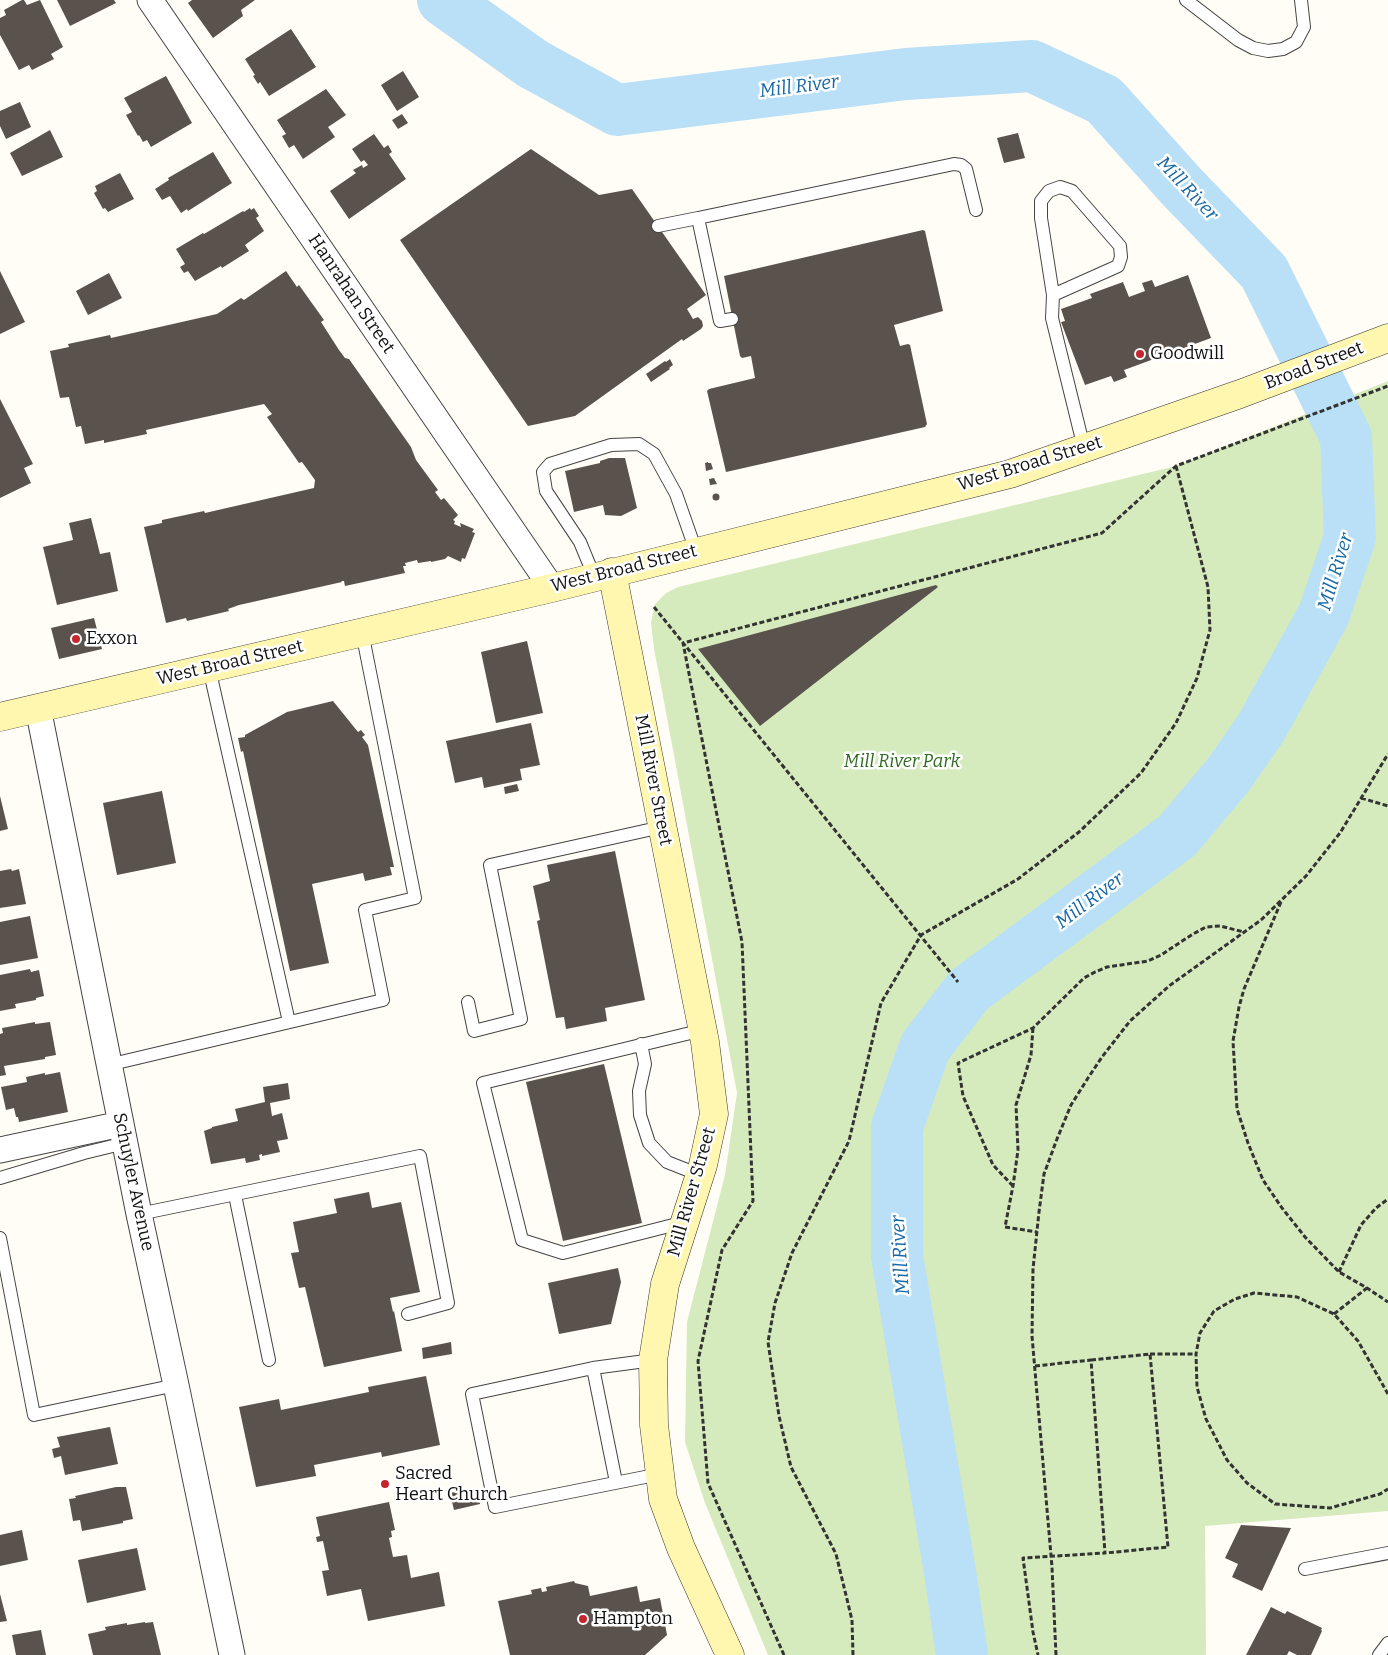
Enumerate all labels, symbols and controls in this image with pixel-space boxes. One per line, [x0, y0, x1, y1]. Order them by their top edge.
water label: Mill River [758, 71, 840, 103]
water label: Mill River [1152, 152, 1222, 226]
street label: Hanrahan Street [303, 230, 399, 358]
street label: Broad Street [1262, 337, 1366, 395]
place label: Goodwill [1150, 343, 1224, 365]
marker: Goodwill [1134, 348, 1146, 360]
street label: West Broad Street [955, 432, 1105, 496]
water label: Mill River [1313, 531, 1359, 613]
street label: West Broad Street [549, 540, 699, 598]
place label: Exxon [86, 628, 138, 650]
marker: Exxon [70, 633, 82, 645]
street label: West Broad Street [155, 636, 305, 690]
street label: Mill River Street [630, 712, 676, 848]
park label: Mill River Park [844, 751, 960, 773]
water label: Mill River [1051, 868, 1129, 934]
street label: Schuyler Avenue [108, 1111, 158, 1253]
street label: Mill River Street [663, 1125, 721, 1259]
water label: Mill River [887, 1215, 915, 1295]
place label: Sacred Heart Church [395, 1463, 508, 1506]
marker: Sacred Heart Church [379, 1478, 391, 1490]
place label: Hampton [593, 1608, 673, 1630]
marker: Hampton [577, 1613, 589, 1625]

